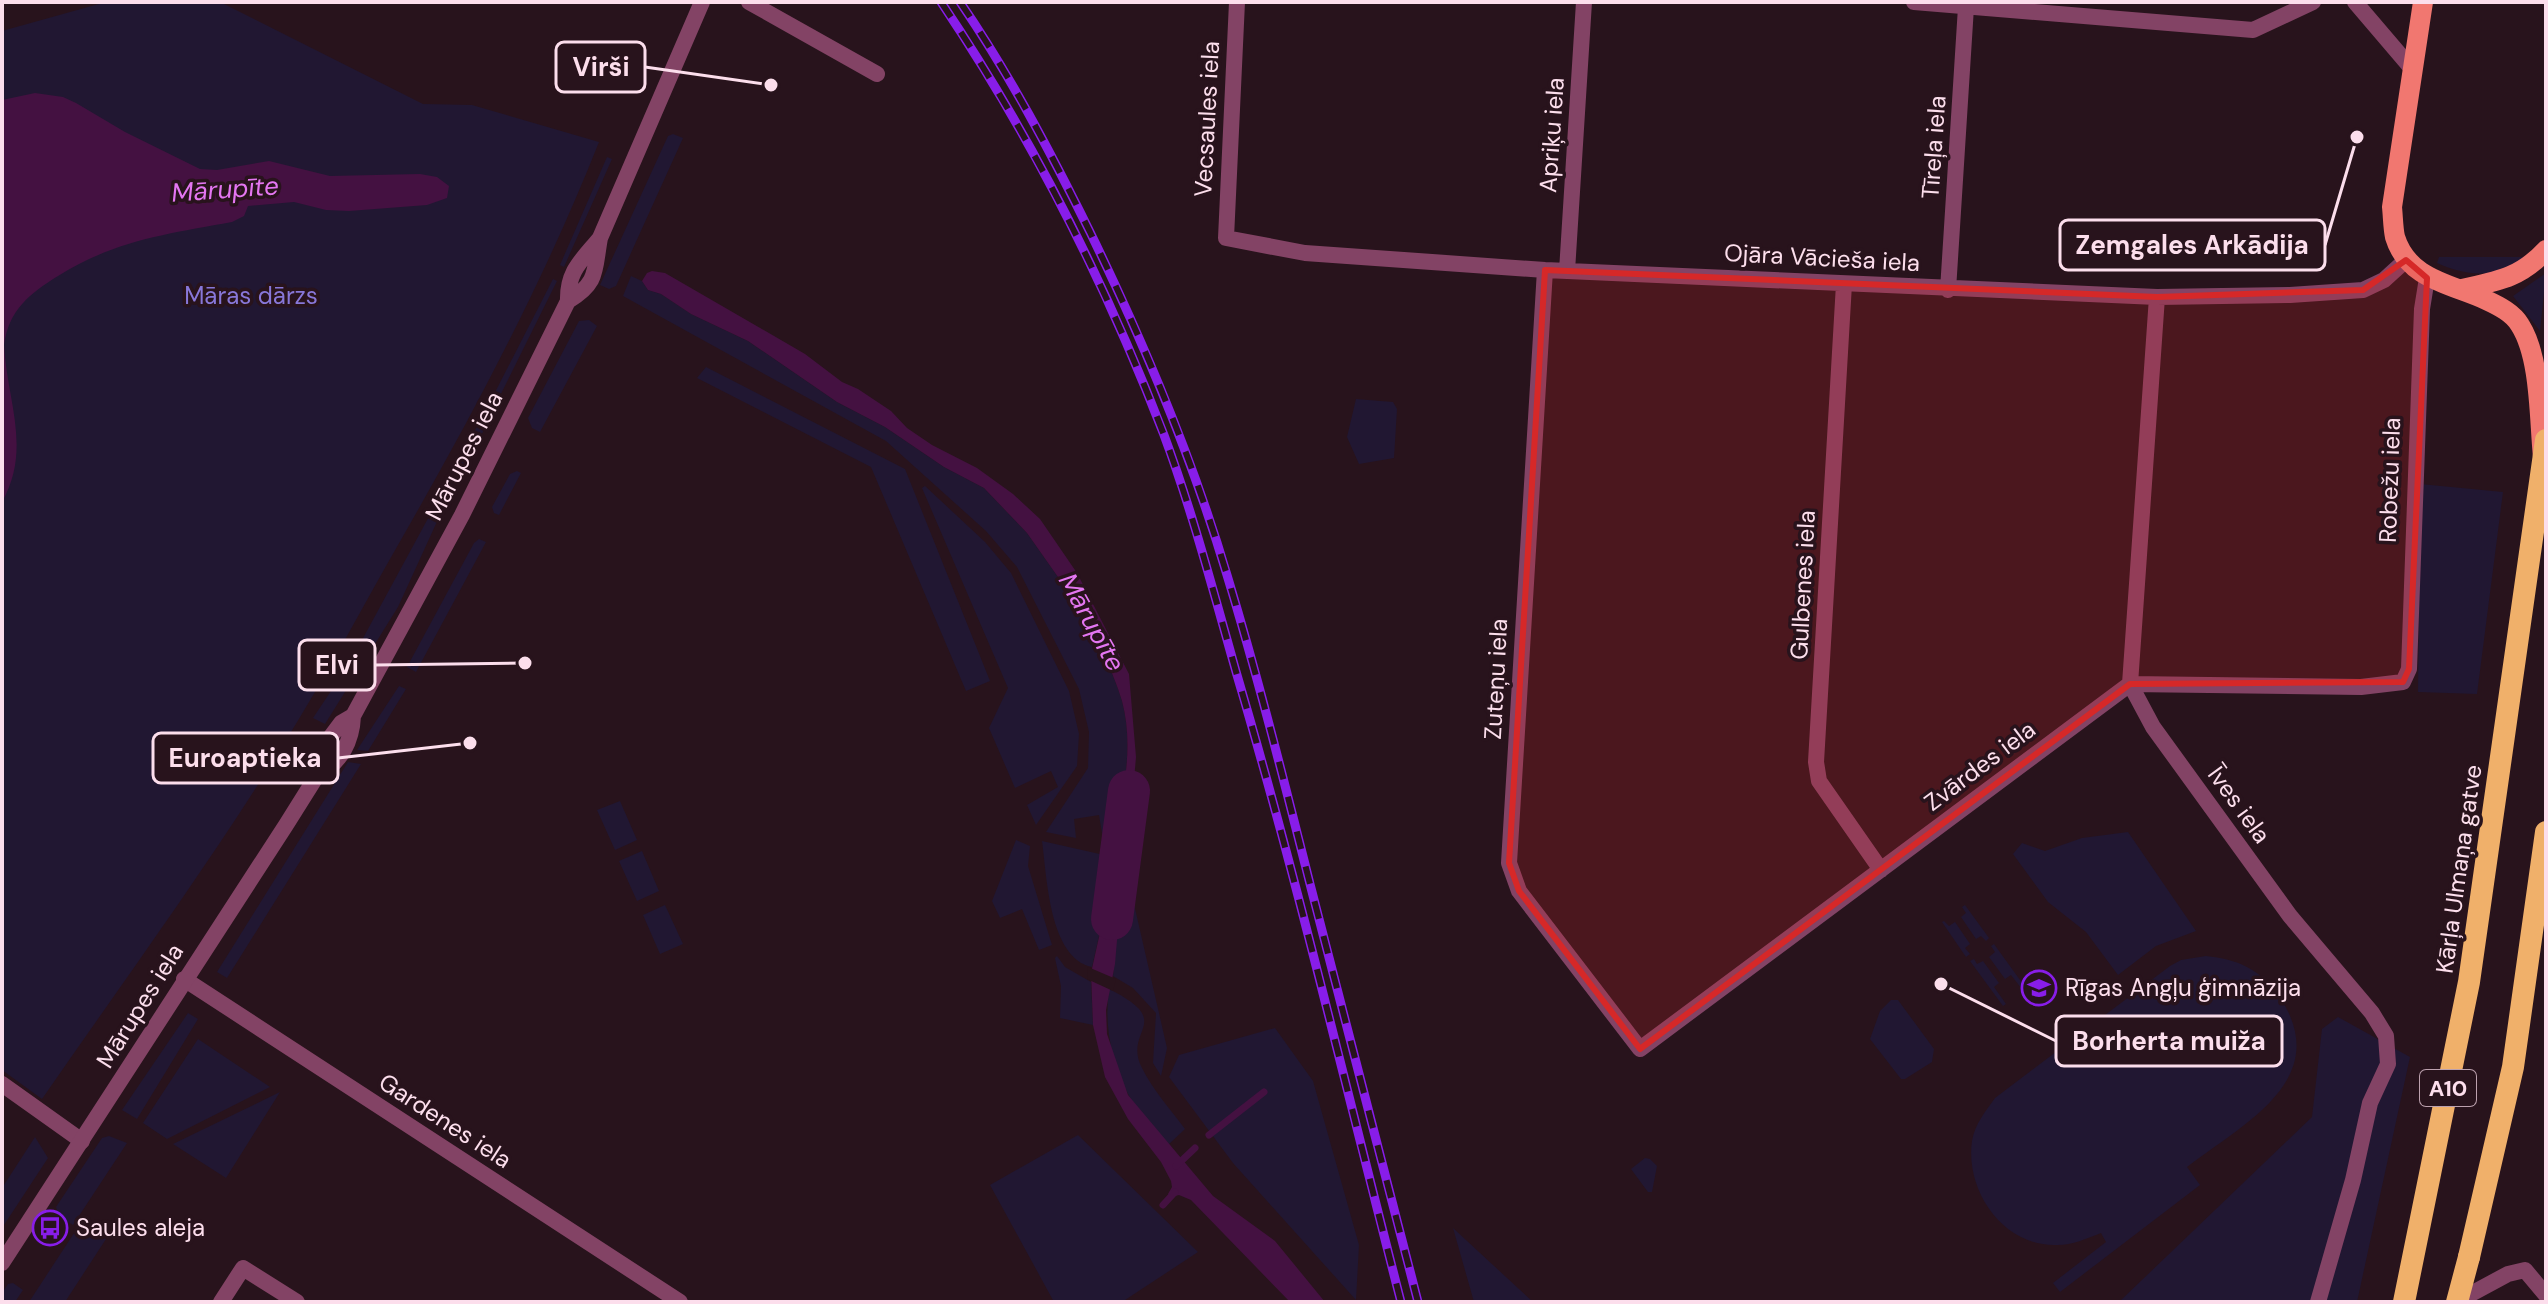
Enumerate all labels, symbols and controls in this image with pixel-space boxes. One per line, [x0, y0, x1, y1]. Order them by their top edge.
street label: Vecsaules iela [1187, 40, 1226, 198]
callout: Virši [556, 42, 645, 92]
text: Virši [572, 50, 630, 84]
street label: Apriķu iela [1532, 76, 1571, 194]
street label: Tīreļa iela [1914, 94, 1953, 200]
water label: Mārupīte [170, 168, 280, 210]
callout: Zemgales Arkādija [2060, 220, 2325, 270]
text: Zemgales Arkādija [2075, 228, 2309, 262]
street label: Ojāra Vācieša iela [1723, 237, 1921, 278]
park label: Māras dārzs [184, 280, 318, 311]
street label: Mārupes iela [418, 386, 509, 526]
street label: Robežu iela [2372, 417, 2407, 543]
street label: Gulbenes iela [1783, 509, 1822, 660]
water label: Mārupīte [1051, 567, 1133, 677]
street label: Zuteņu iela [1477, 618, 1514, 740]
callout: Elvi [299, 640, 375, 690]
text: Elvi [315, 648, 359, 682]
street label: Zvārdes iela [1918, 714, 2042, 818]
callout: Euroaptieka [153, 733, 338, 783]
text: Euroaptieka [168, 741, 322, 775]
street label: Īves iela [2200, 759, 2278, 849]
street label: Kārļa Ulmaņa gatve [2429, 763, 2488, 975]
street label: Mārupes iela [89, 938, 190, 1074]
school or university icon: Rīgas Angļu ģimnāzija [2020, 969, 2058, 1007]
place label: Rīgas Angļu ģimnāzija [2065, 972, 2301, 1003]
callout: Borherta muiža [2056, 1016, 2282, 1066]
text: Borherta muiža [2072, 1024, 2266, 1058]
street label: Gardenes iela [373, 1066, 517, 1175]
road number: A10 [2420, 1070, 2476, 1106]
bus stop icon: Saules aleja [31, 1209, 69, 1247]
place label: Saules aleja [76, 1212, 205, 1243]

